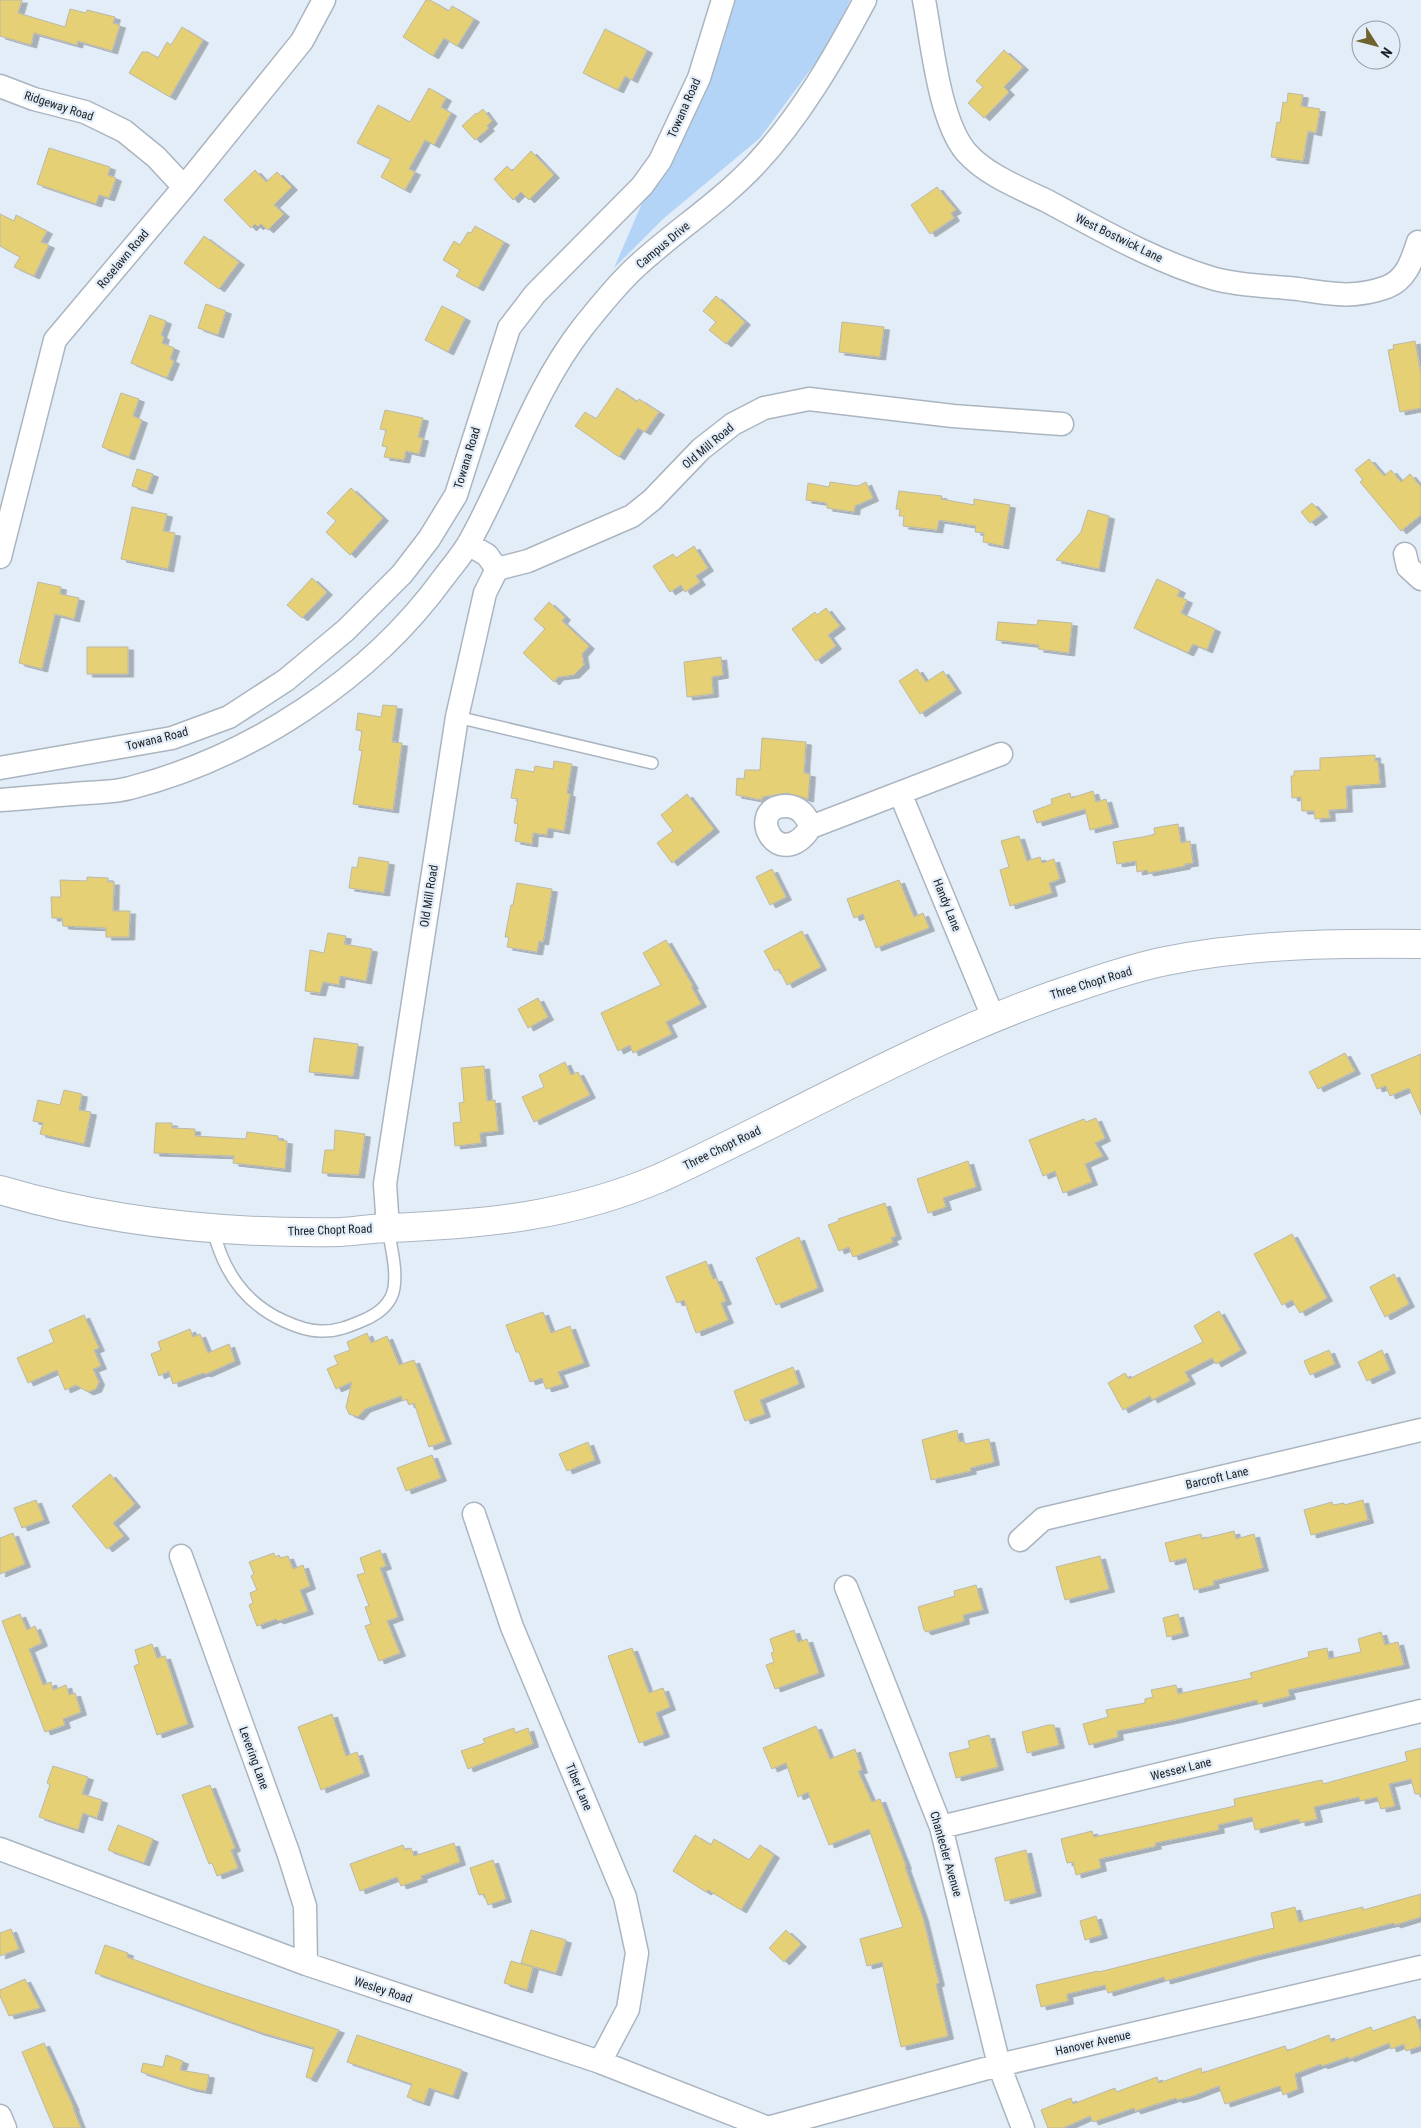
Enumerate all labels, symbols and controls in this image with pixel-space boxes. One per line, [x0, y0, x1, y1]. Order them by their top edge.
north arrow [1351, 20, 1401, 70]
text: N [1378, 44, 1396, 61]
street label: Towana Road [665, 76, 703, 140]
street label: Ridgeway Road [23, 88, 95, 124]
street label: West Bostwick Lane [1073, 211, 1165, 265]
street label: Campus Drive [633, 218, 693, 271]
street label: Roselawn Road [94, 227, 152, 291]
street label: Old Mill Road [679, 420, 737, 472]
street label: Towana Road [451, 425, 483, 490]
street label: Towana Road [124, 724, 190, 753]
street label: Old Mill Road [417, 864, 441, 928]
street label: Handy Lane [930, 877, 964, 934]
street label: Three Chopt Road [1049, 964, 1134, 1002]
street label: Three Chopt Road [681, 1123, 763, 1173]
street label: Three Chopt Road [288, 1222, 373, 1238]
street label: Barcroft Lane [1184, 1464, 1250, 1492]
street label: Levering Lane [236, 1725, 272, 1792]
street label: Wessex Lane [1149, 1755, 1213, 1783]
street label: Tiber Lane [563, 1761, 595, 1813]
street label: Chantecler Avenue [927, 1810, 965, 1899]
street label: Wesley Road [352, 1974, 414, 2006]
street label: Hanover Avenue [1054, 2027, 1132, 2058]

